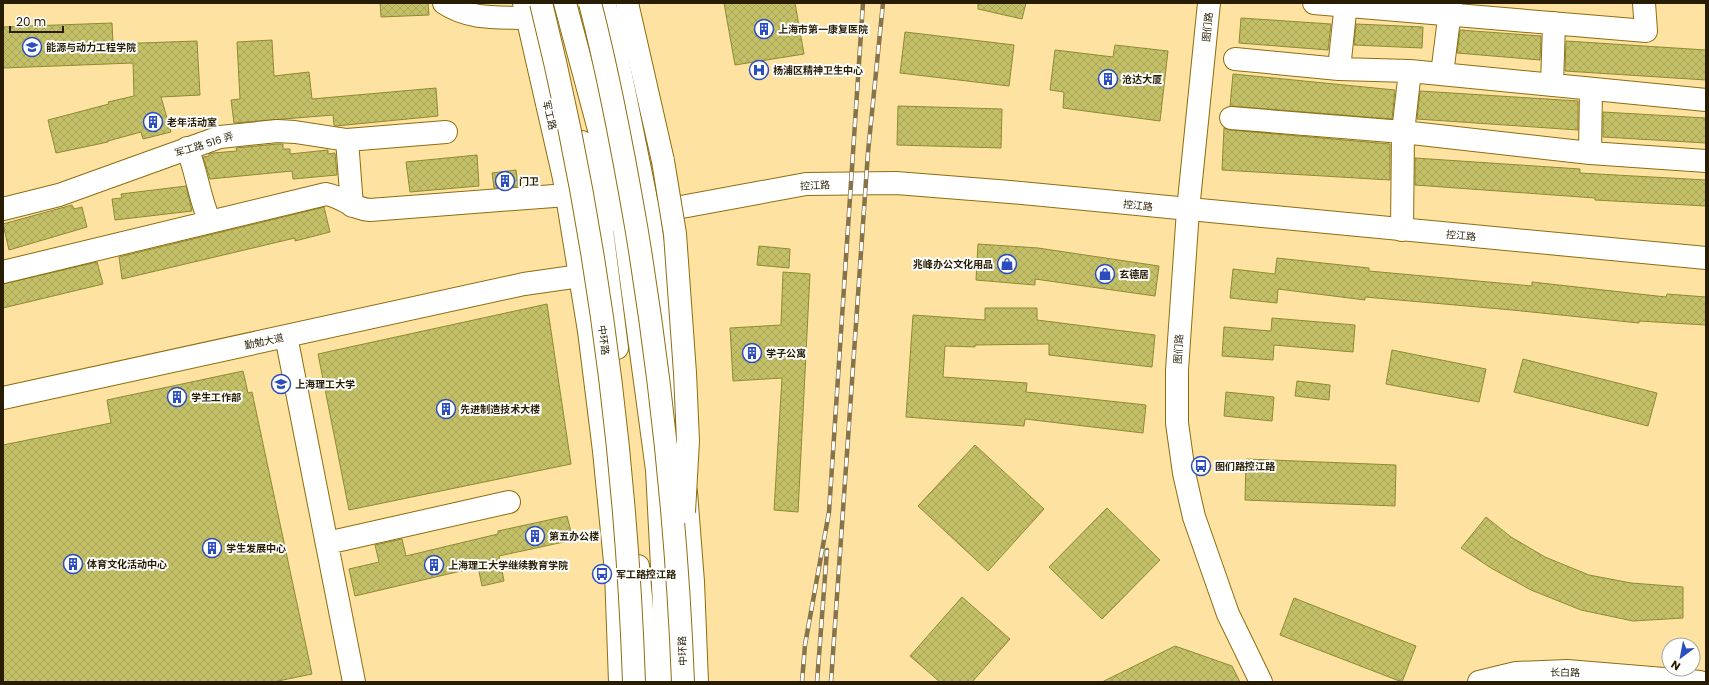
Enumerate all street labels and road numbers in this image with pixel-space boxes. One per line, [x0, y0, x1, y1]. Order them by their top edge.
street label: 图们路 [1198, 11, 1217, 43]
street label: 军工路 [539, 99, 560, 131]
street label: 军工路 516 弄 [173, 128, 236, 161]
street label: 控江路 [800, 177, 830, 194]
street label: 控江路 [1122, 196, 1154, 215]
street label: 控江路 [1445, 227, 1477, 244]
street label: 中环路 [594, 324, 613, 356]
street label: 勤勉大道 [243, 330, 285, 353]
street label: 图们路 [1170, 334, 1187, 365]
street label: 中环路 [674, 636, 691, 666]
street label: 长白路 [1550, 665, 1580, 680]

